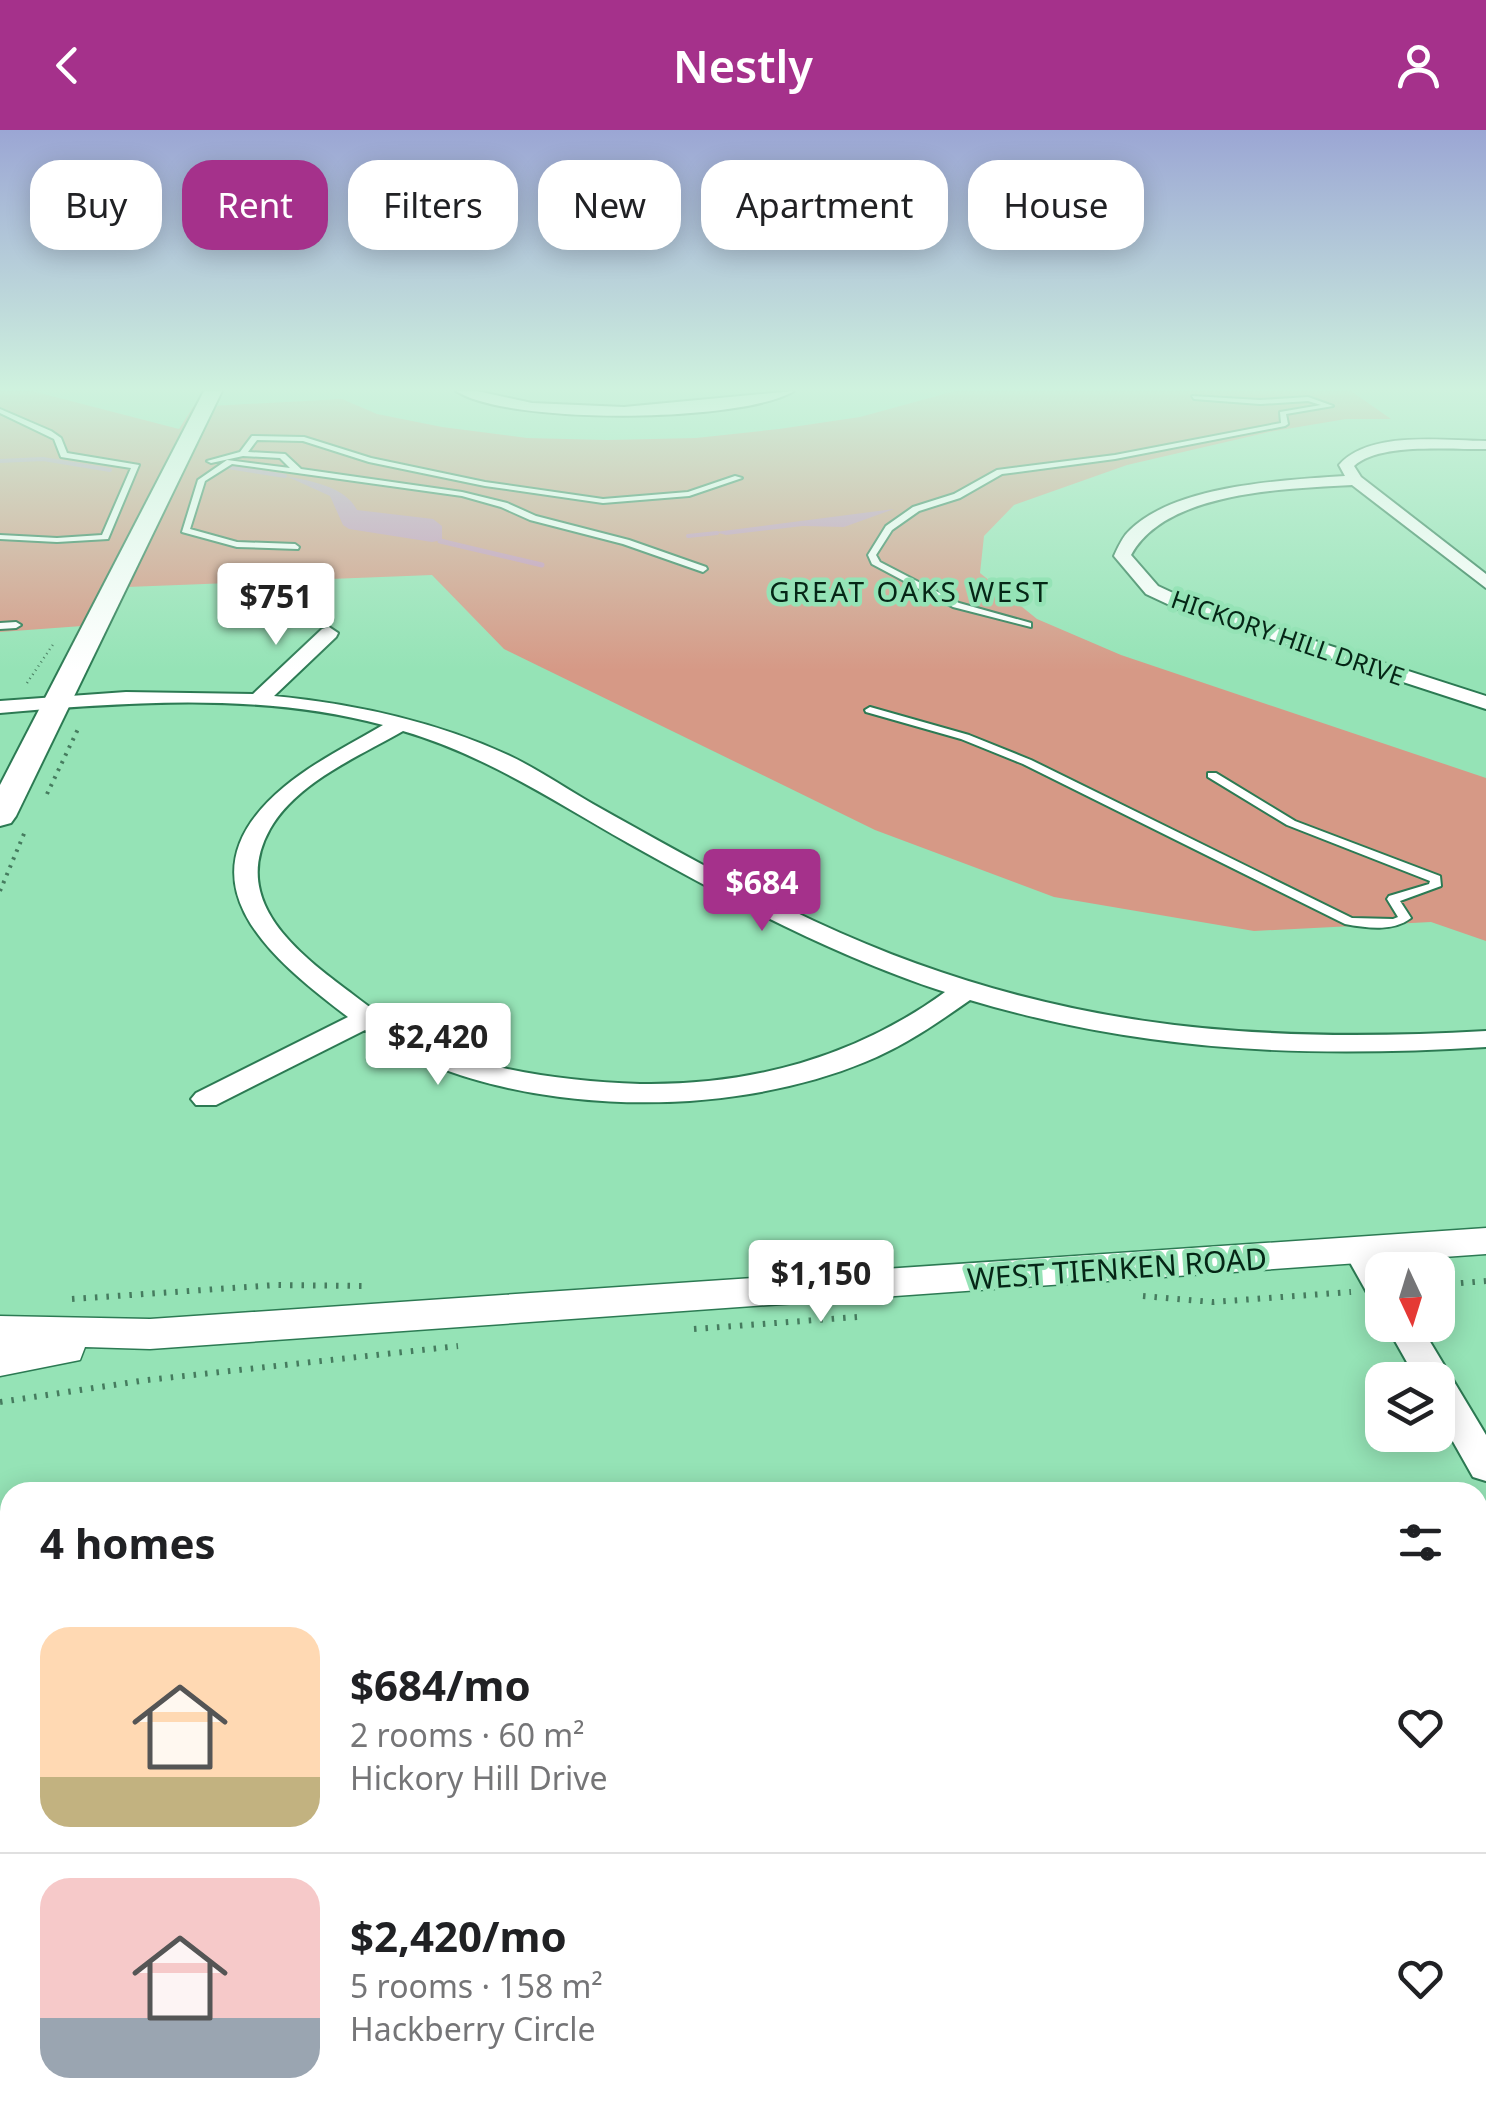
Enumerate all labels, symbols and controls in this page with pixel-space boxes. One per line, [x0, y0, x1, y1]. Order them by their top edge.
text: Nestly [673, 35, 813, 96]
icon: back [40, 38, 95, 93]
icon: person [1391, 38, 1446, 93]
chip: Buy [30, 160, 162, 250]
chip: Rent [182, 160, 328, 250]
chip: Filters [348, 160, 518, 250]
chip: New [538, 160, 681, 250]
chip: Apartment [701, 160, 948, 250]
chip: House [968, 160, 1144, 250]
pin: $751 [217, 563, 335, 648]
district label: GREAT OAKS WEST [769, 572, 1051, 610]
text: $751 [239, 574, 313, 617]
street label: HICKORY HILL DRIVE [1167, 581, 1409, 693]
pin: $684 [703, 849, 821, 934]
text: $684 [725, 860, 799, 903]
pin: $2,420 [357, 1003, 519, 1088]
text: $2,420 [388, 1014, 488, 1057]
street label: WEST TIENKEN ROAD [966, 1237, 1268, 1299]
pin: $1,150 [740, 1240, 902, 1325]
text: $1,150 [771, 1251, 871, 1294]
north arrow [1365, 1252, 1455, 1342]
map controls [1365, 1252, 1455, 1452]
button: layers [1365, 1362, 1455, 1452]
text: 4 homes [40, 1514, 216, 1571]
icon: filters [1393, 1515, 1448, 1570]
text: $684/mo [350, 1656, 531, 1713]
icon: home [120, 1667, 240, 1787]
icon: heart [1393, 1700, 1448, 1755]
text: 2 rooms · 60 m² [350, 1713, 584, 1756]
text: Hickory Hill Drive [350, 1756, 608, 1799]
text: $2,420/mo [350, 1907, 567, 1964]
icon: home [120, 1918, 240, 2038]
icon: heart [1393, 1951, 1448, 2006]
text: 5 rooms · 158 m² [350, 1964, 603, 2007]
text: Hackberry Circle [350, 2007, 596, 2050]

